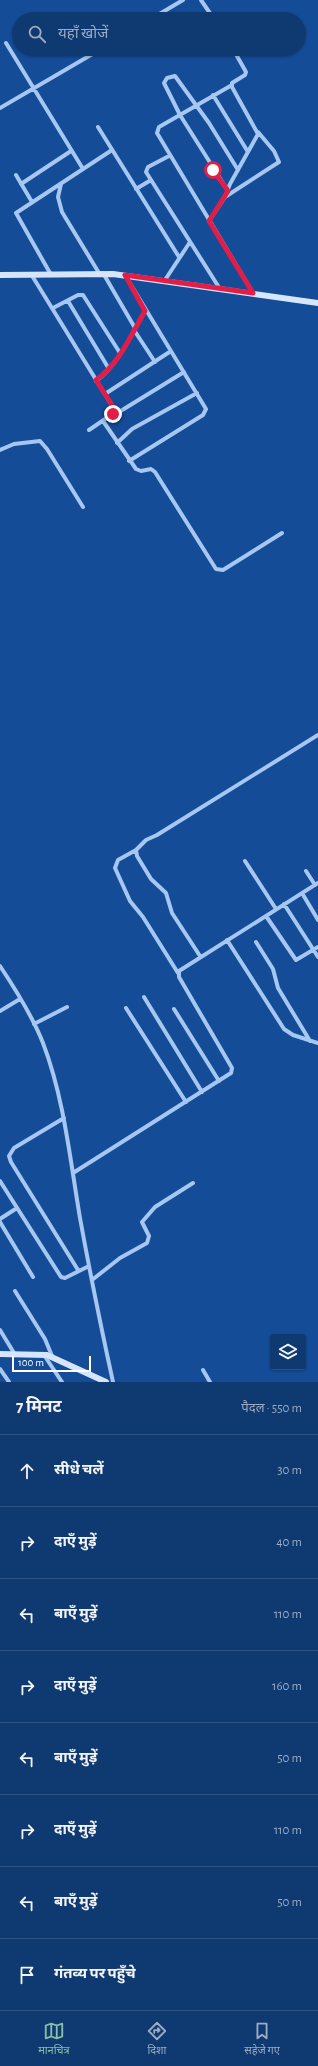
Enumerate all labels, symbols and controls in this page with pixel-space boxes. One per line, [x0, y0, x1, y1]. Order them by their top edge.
search box [12, 12, 306, 56]
icon: search [26, 23, 48, 45]
text: यहाँ खोजें [58, 26, 108, 41]
route start [204, 161, 222, 179]
route end [104, 405, 122, 423]
map controls [270, 1334, 306, 1370]
button: layers [270, 1334, 306, 1370]
scale bar [12, 1354, 91, 1373]
text: 100 m [18, 1357, 44, 1368]
text: 7 मिनट [16, 1398, 62, 1415]
text: पैदल · 550 m [241, 1402, 302, 1415]
icon: ahead [16, 1460, 38, 1482]
text: सीधे चलें [54, 1462, 104, 1477]
text: 30 m [277, 1464, 302, 1477]
icon: right [16, 1532, 38, 1554]
text: दाएँ मुड़ें [54, 1534, 97, 1549]
text: 40 m [276, 1536, 302, 1549]
icon: left [16, 1604, 38, 1626]
text: बाएँ मुड़ें [54, 1606, 97, 1621]
text: 110 m [274, 1608, 302, 1621]
icon: right [16, 1676, 38, 1698]
text: दाएँ मुड़ें [54, 1678, 97, 1693]
text: 160 m [272, 1680, 302, 1693]
icon: left [16, 1748, 38, 1770]
text: बाएँ मुड़ें [54, 1750, 97, 1765]
text: 50 m [277, 1752, 302, 1765]
icon: right [16, 1820, 38, 1842]
text: दाएँ मुड़ें [54, 1822, 97, 1837]
text: 110 m [274, 1824, 302, 1837]
icon: left [16, 1892, 38, 1914]
text: बाएँ मुड़ें [54, 1894, 97, 1909]
text: 50 m [277, 1896, 302, 1909]
icon: arrive [16, 1964, 38, 1986]
text: गंतव्य पर पहुँचे [54, 1966, 136, 1981]
tab: मानचित्र [38, 2020, 70, 2058]
tab: दिशा [146, 2020, 168, 2058]
tab: सहेजे गए [244, 2020, 280, 2058]

